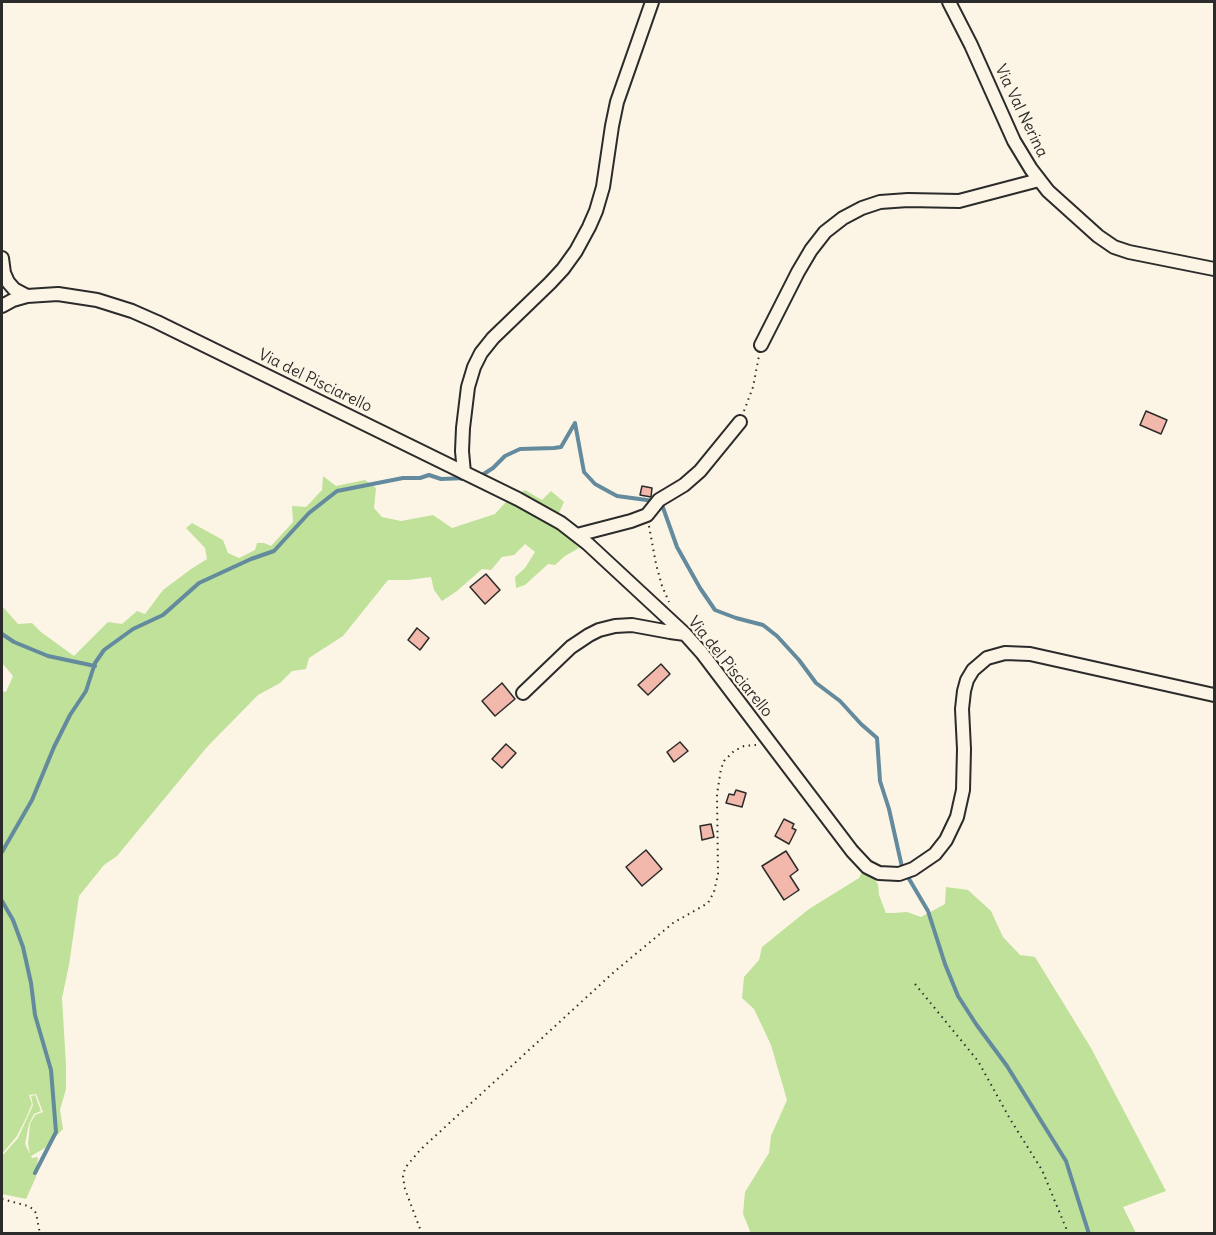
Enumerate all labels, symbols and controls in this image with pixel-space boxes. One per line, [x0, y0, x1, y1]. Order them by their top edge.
street label: Via Val Nerina [990, 62, 1052, 160]
street label: Via del Pisciarello [255, 345, 375, 417]
street label: Via del Pisciarello [684, 613, 776, 721]

